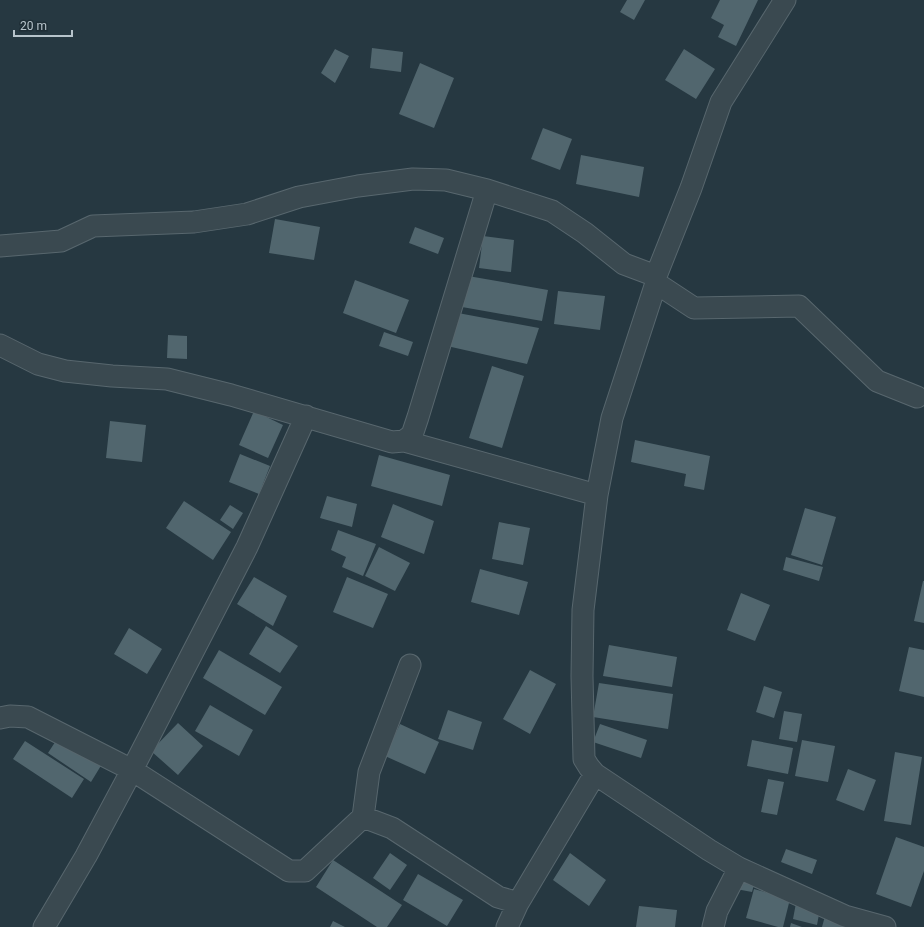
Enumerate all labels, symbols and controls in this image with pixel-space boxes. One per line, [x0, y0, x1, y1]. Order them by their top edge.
scale bar [14, 12, 72, 38]
text: 20 m [20, 19, 47, 33]

